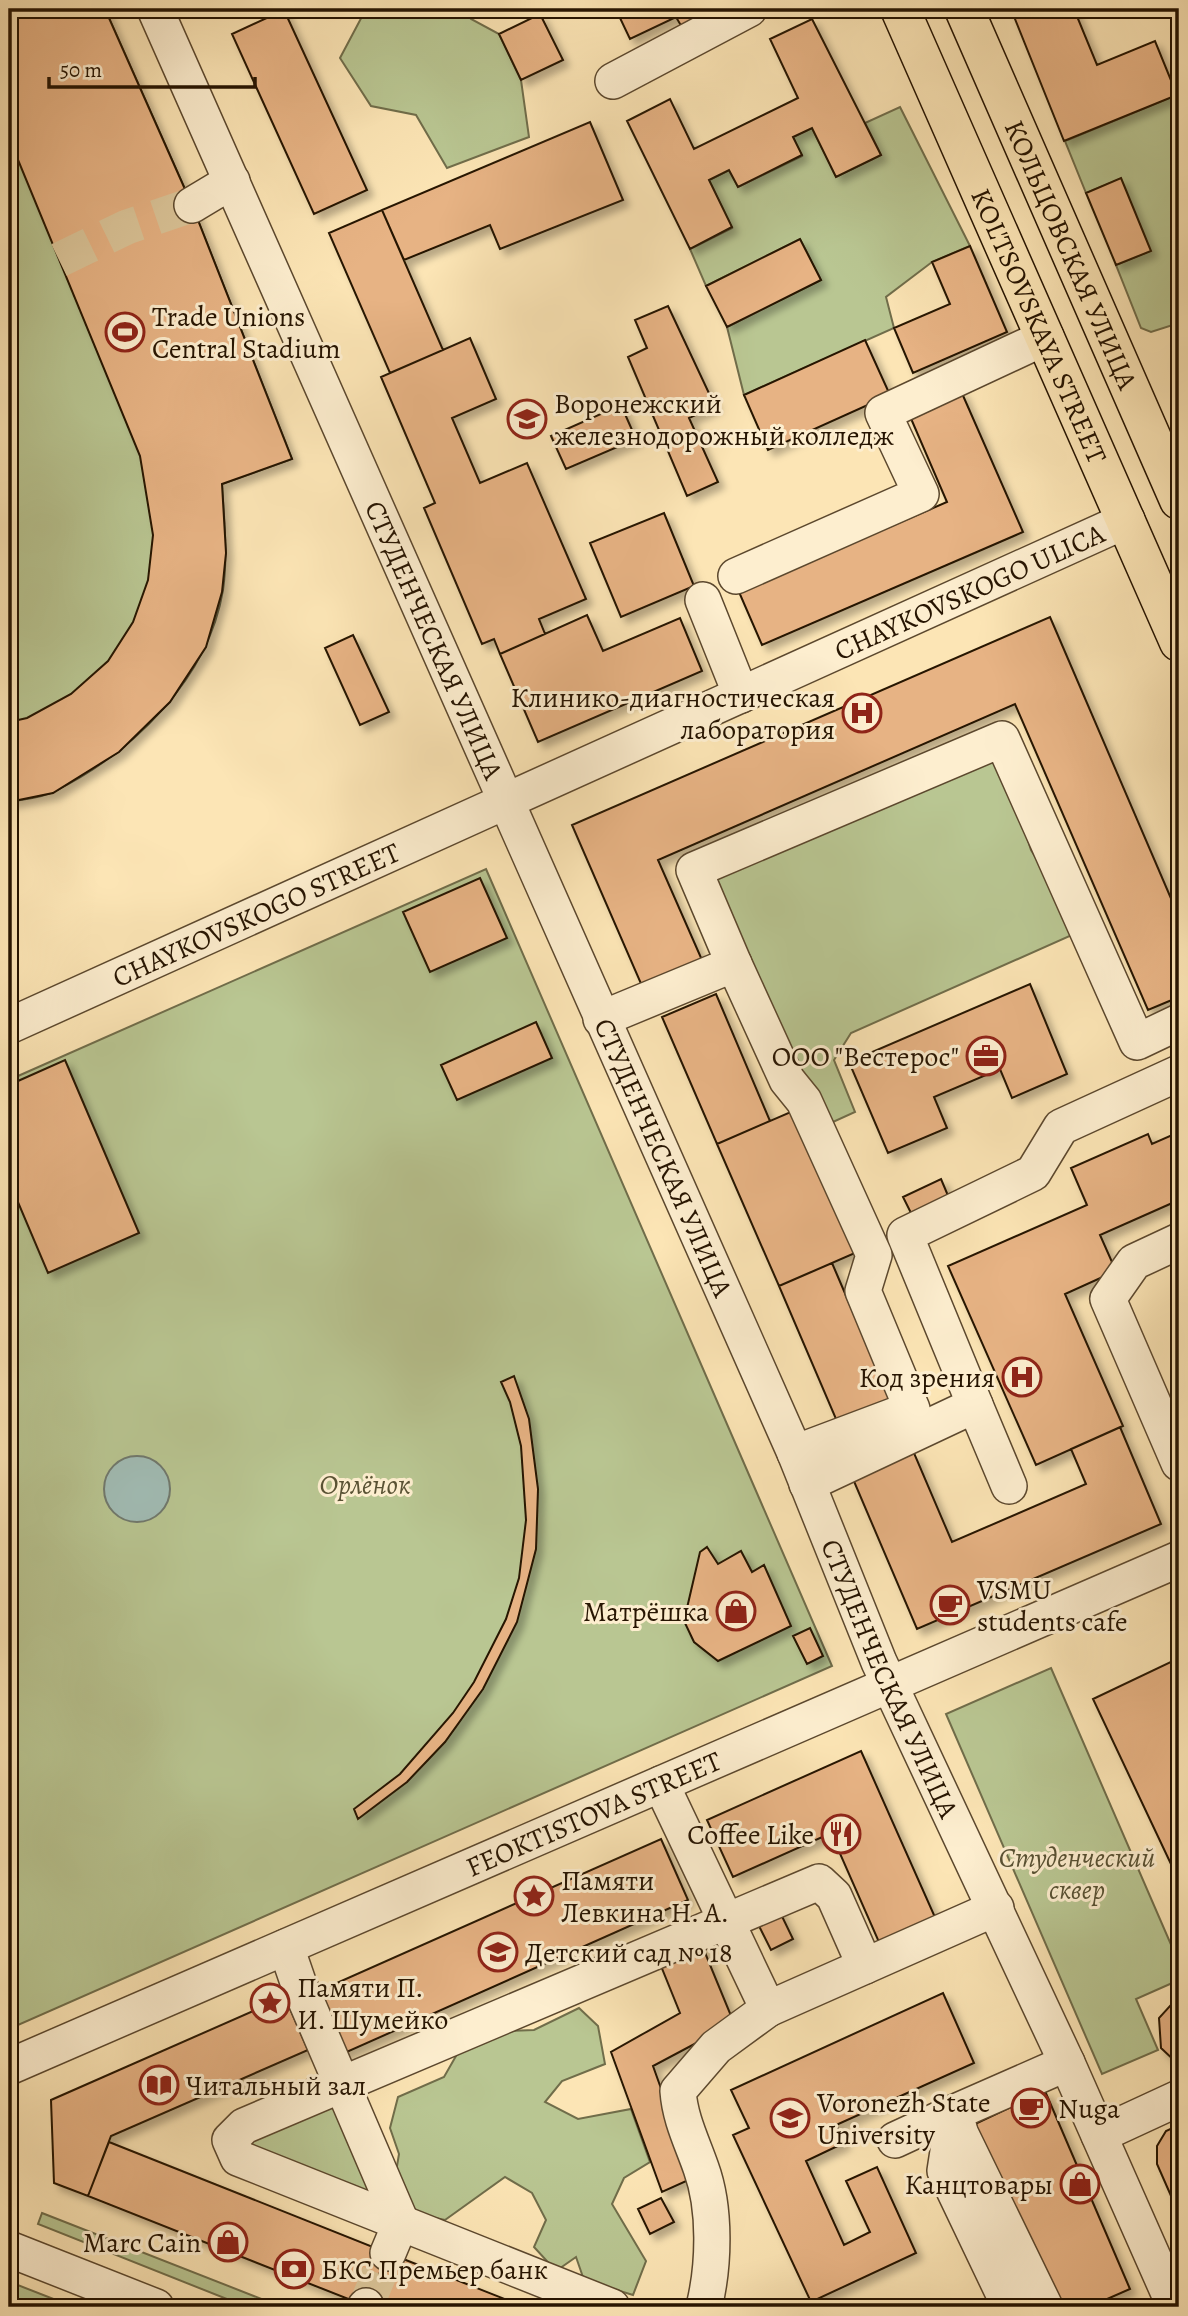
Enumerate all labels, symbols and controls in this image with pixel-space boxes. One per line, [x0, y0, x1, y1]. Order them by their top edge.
scale bar [49, 46, 256, 90]
text: 50 m [60, 56, 102, 84]
street label: КОЛЬЦОВСКАЯ УЛИЦА [995, 114, 1146, 396]
street label: KOL'TSOVSKAYA STREET [961, 182, 1116, 470]
place label: Trade Unions Central Stadium [152, 298, 340, 368]
sports icon: Trade Unions Central Stadium [104, 311, 146, 353]
place label: Воронежский железнодорожный колледж [554, 385, 894, 455]
school or university icon: Воронежский железнодорожный колледж [506, 398, 548, 440]
street label: СТУДЕНЧЕСКАЯ УЛИЦА [355, 495, 512, 786]
street label: CHAYKOVSKOGO ULICA [828, 514, 1111, 670]
place label: Клинико-диагностическая лаборатория [510, 679, 835, 749]
hospital icon: Клинико-диагностическая лаборатория [841, 692, 883, 734]
street label: CHAYKOVSKOGO STREET [107, 834, 406, 997]
street label: СТУДЕНЧЕСКАЯ УЛИЦА [585, 1012, 742, 1304]
office icon: ООО "Вестерос" [965, 1035, 1007, 1077]
place label: ООО "Вестерос" [772, 1038, 959, 1076]
hospital icon: Код зрения [1001, 1356, 1043, 1398]
place label: Код зрения [859, 1359, 995, 1397]
park label: Орлёнок [319, 1466, 411, 1504]
street label: СТУДЕНЧЕСКАЯ УЛИЦА [812, 1534, 968, 1825]
place label: VSMU students cafe [976, 1571, 1128, 1641]
cafe icon: VSMU students cafe [929, 1584, 971, 1626]
shop icon: Матрёшка [715, 1590, 757, 1632]
place label: Матрёшка [583, 1593, 709, 1631]
street label: FEOKTISTOVA STREET [460, 1742, 727, 1886]
restaurant icon: Coffee Like [820, 1813, 862, 1855]
place label: Coffee Like [687, 1816, 814, 1854]
park label: Студенческий сквер [999, 1839, 1155, 1909]
place label: Памяти Левкина Н. А. [561, 1862, 729, 1932]
place icon: Памяти Левкина Н. А. [513, 1875, 555, 1917]
school or university icon: Детский сад № 18 [477, 1931, 519, 1973]
place label: Детский сад № 18 [525, 1934, 733, 1972]
place label: Памяти П. И. Шумейко [297, 1969, 449, 2039]
place icon: Памяти П. И. Шумейко [249, 1982, 291, 2024]
library icon: Читальный зал [138, 2064, 180, 2106]
place label: Читальный зал [186, 2067, 366, 2105]
place label: Voronezh State University [816, 2084, 991, 2154]
cafe icon: Nuga [1010, 2087, 1052, 2129]
place label: Nuga [1058, 2090, 1120, 2128]
school or university icon: Voronezh State University [769, 2097, 811, 2139]
shop icon: Канцтовары [1059, 2163, 1101, 2205]
place label: Канцтовары [904, 2166, 1053, 2204]
shop icon: Marc Cain [207, 2221, 249, 2263]
place label: Marc Cain [83, 2224, 201, 2262]
bank icon: БКС Премьер банк [273, 2248, 315, 2290]
place label: БКС Премьер банк [321, 2251, 548, 2289]

